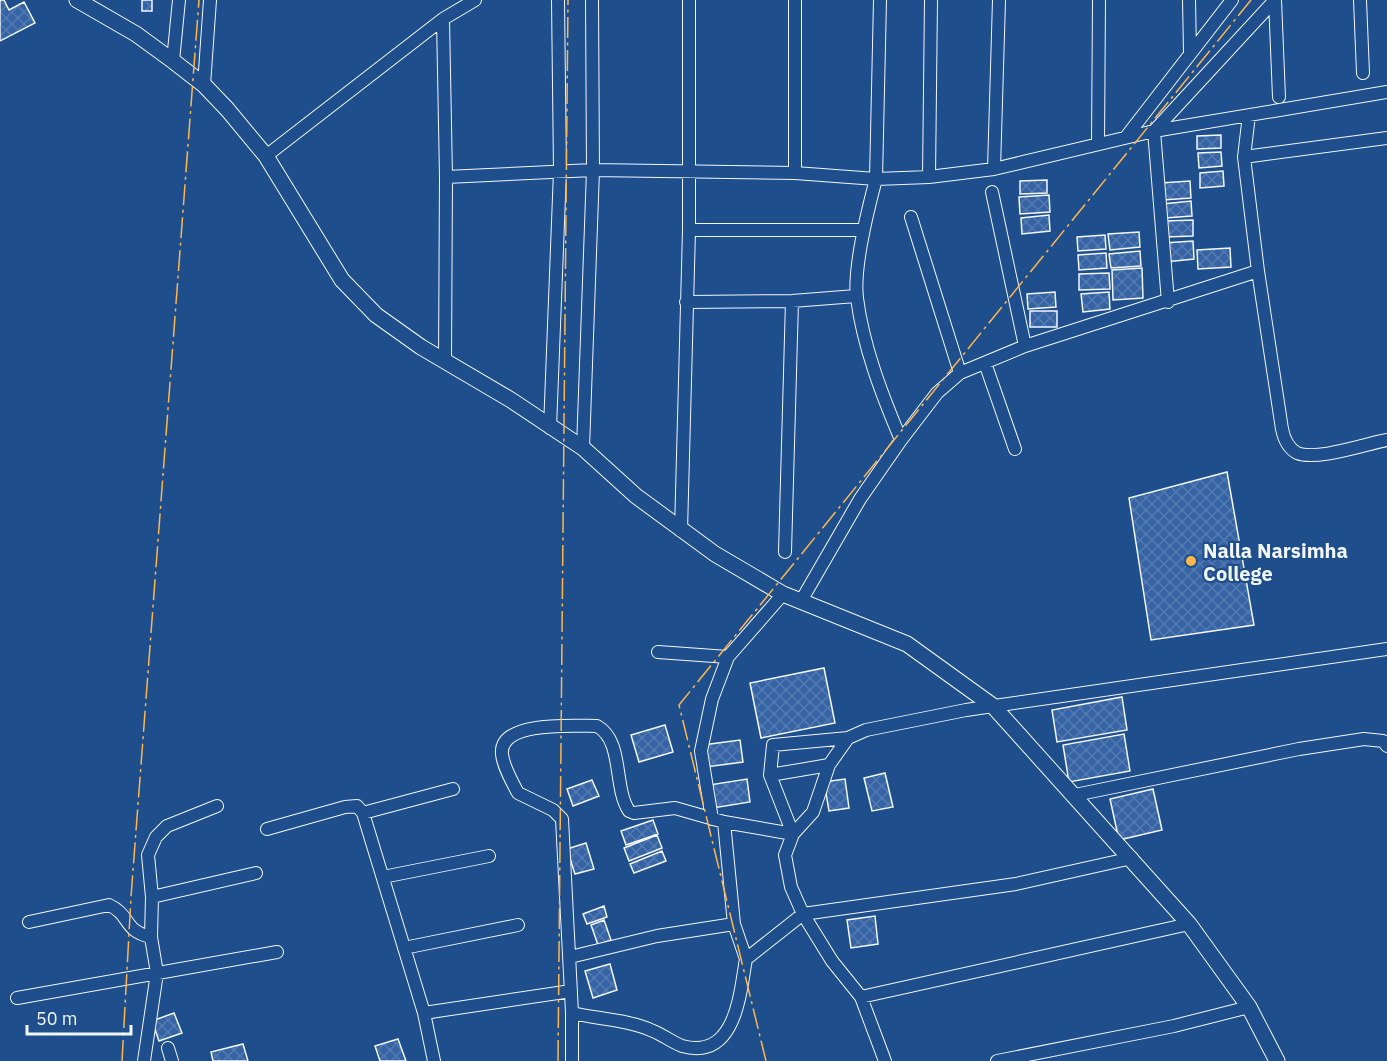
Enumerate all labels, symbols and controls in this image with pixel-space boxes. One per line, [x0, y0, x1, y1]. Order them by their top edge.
place label: Nalla Narsimha College [1203, 537, 1348, 587]
marker: Nalla Narsimha College [1184, 554, 1198, 568]
scale bar [27, 998, 130, 1036]
text: 50 m [36, 1007, 78, 1030]

